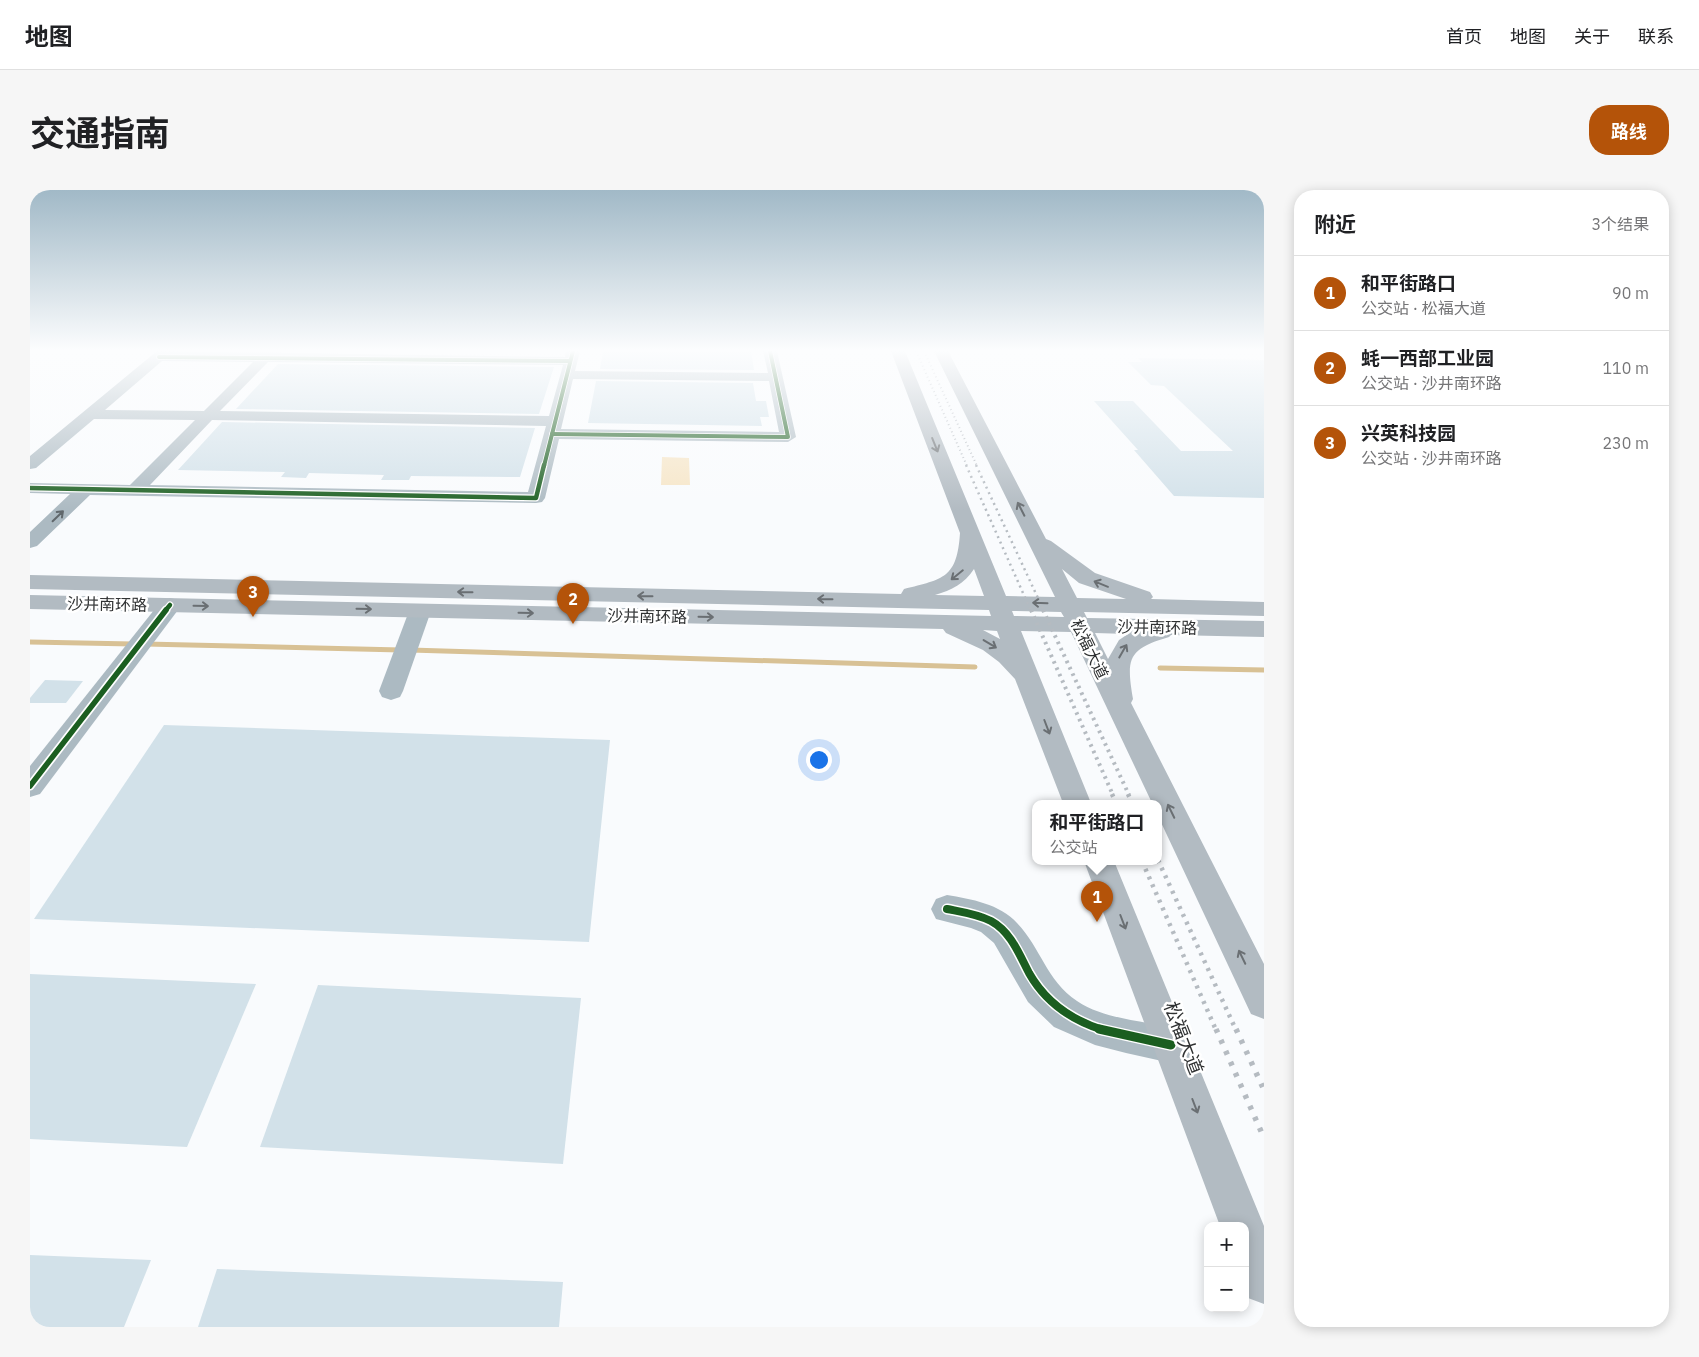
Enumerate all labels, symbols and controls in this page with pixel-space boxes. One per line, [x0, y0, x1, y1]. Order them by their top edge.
text: 地图 [25, 20, 73, 52]
text: 首页 [1446, 25, 1482, 48]
text: 地图 [1510, 25, 1546, 48]
text: 关于 [1574, 25, 1610, 48]
text: 联系 [1638, 25, 1674, 48]
button: 路线 [1589, 105, 1669, 155]
text: 交通指南 [30, 110, 170, 156]
text: 附近 [1314, 210, 1356, 238]
text: 3个结果 [1591, 214, 1649, 234]
text: 和平街路口 [1361, 271, 1456, 295]
text: 1 [1325, 283, 1335, 303]
text: 90 m [1612, 283, 1649, 303]
text: 公交站 · 松福大道 [1361, 298, 1486, 318]
text: 蚝一西部工业园 [1361, 346, 1494, 370]
text: 2 [1325, 358, 1335, 378]
text: 110 m [1602, 358, 1649, 378]
text: 公交站 · 沙井南环路 [1361, 373, 1502, 393]
text: 兴英科技园 [1361, 421, 1456, 445]
text: 3 [1325, 433, 1335, 453]
text: 230 m [1602, 433, 1649, 453]
one-way arrow [932, 438, 941, 453]
text: 公交站 · 沙井南环路 [1361, 448, 1502, 468]
one-way arrow [1016, 501, 1026, 516]
one-way arrow [52, 510, 64, 522]
one-way arrow [950, 570, 964, 580]
pin: 3 [237, 576, 269, 617]
one-way arrow [1094, 578, 1109, 587]
pin: 2 [557, 583, 589, 624]
one-way arrow [458, 587, 474, 597]
one-way arrow [638, 591, 654, 601]
street label: 沙井南环路 [67, 593, 147, 615]
one-way arrow [818, 594, 834, 604]
one-way arrow [1033, 599, 1049, 608]
one-way arrow [192, 601, 209, 611]
one-way arrow [355, 605, 371, 614]
street label: 沙井南环路 [607, 605, 687, 627]
one-way arrow [518, 608, 534, 618]
one-way arrow [698, 612, 714, 622]
street label: 松福大道 [1067, 616, 1113, 682]
street label: 沙井南环路 [1117, 616, 1197, 638]
one-way arrow [982, 639, 997, 649]
one-way arrow [1119, 645, 1129, 659]
one-way arrow [1043, 719, 1052, 734]
your location [806, 747, 832, 773]
popup [1032, 800, 1162, 865]
one-way arrow [1165, 804, 1175, 819]
text: 和平街路口 [1049, 810, 1145, 834]
text: 公交站 [1049, 837, 1098, 857]
pin: 1 [1081, 881, 1113, 922]
one-way arrow [1119, 914, 1128, 930]
one-way arrow [1237, 950, 1247, 965]
street label: 松福大道 [1159, 998, 1209, 1078]
one-way arrow [1191, 1098, 1200, 1114]
map controls [1204, 1222, 1249, 1312]
button: + [1204, 1222, 1249, 1267]
button: − [1204, 1267, 1249, 1312]

